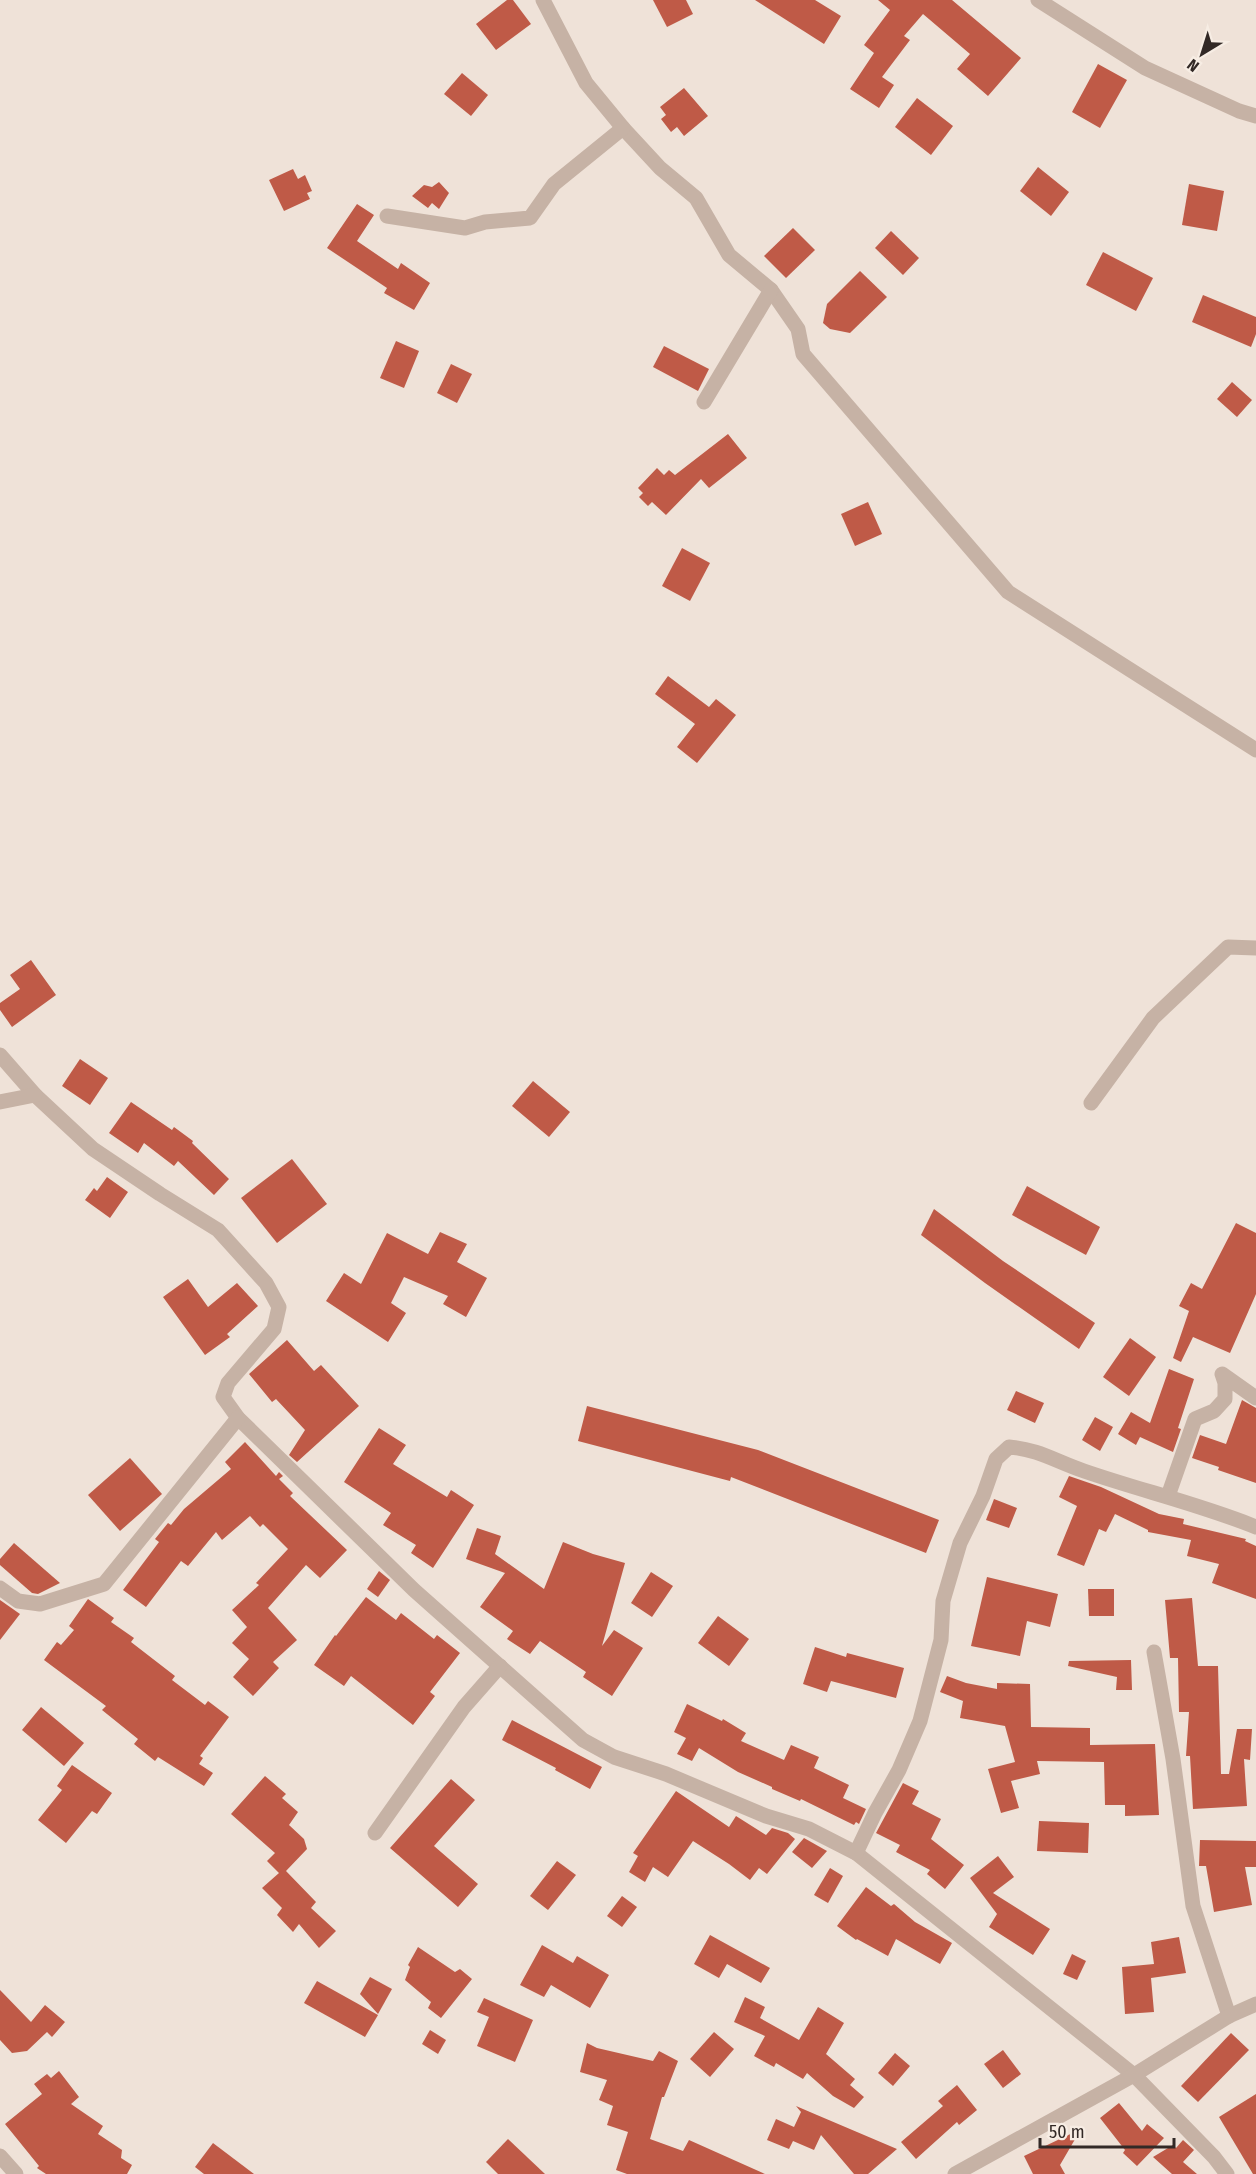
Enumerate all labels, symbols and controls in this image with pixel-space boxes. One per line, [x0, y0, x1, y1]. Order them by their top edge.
north arrow [1172, 24, 1232, 84]
text: N [1183, 55, 1203, 76]
scale bar [1040, 2111, 1174, 2149]
text: 50 m [1049, 2121, 1085, 2143]

